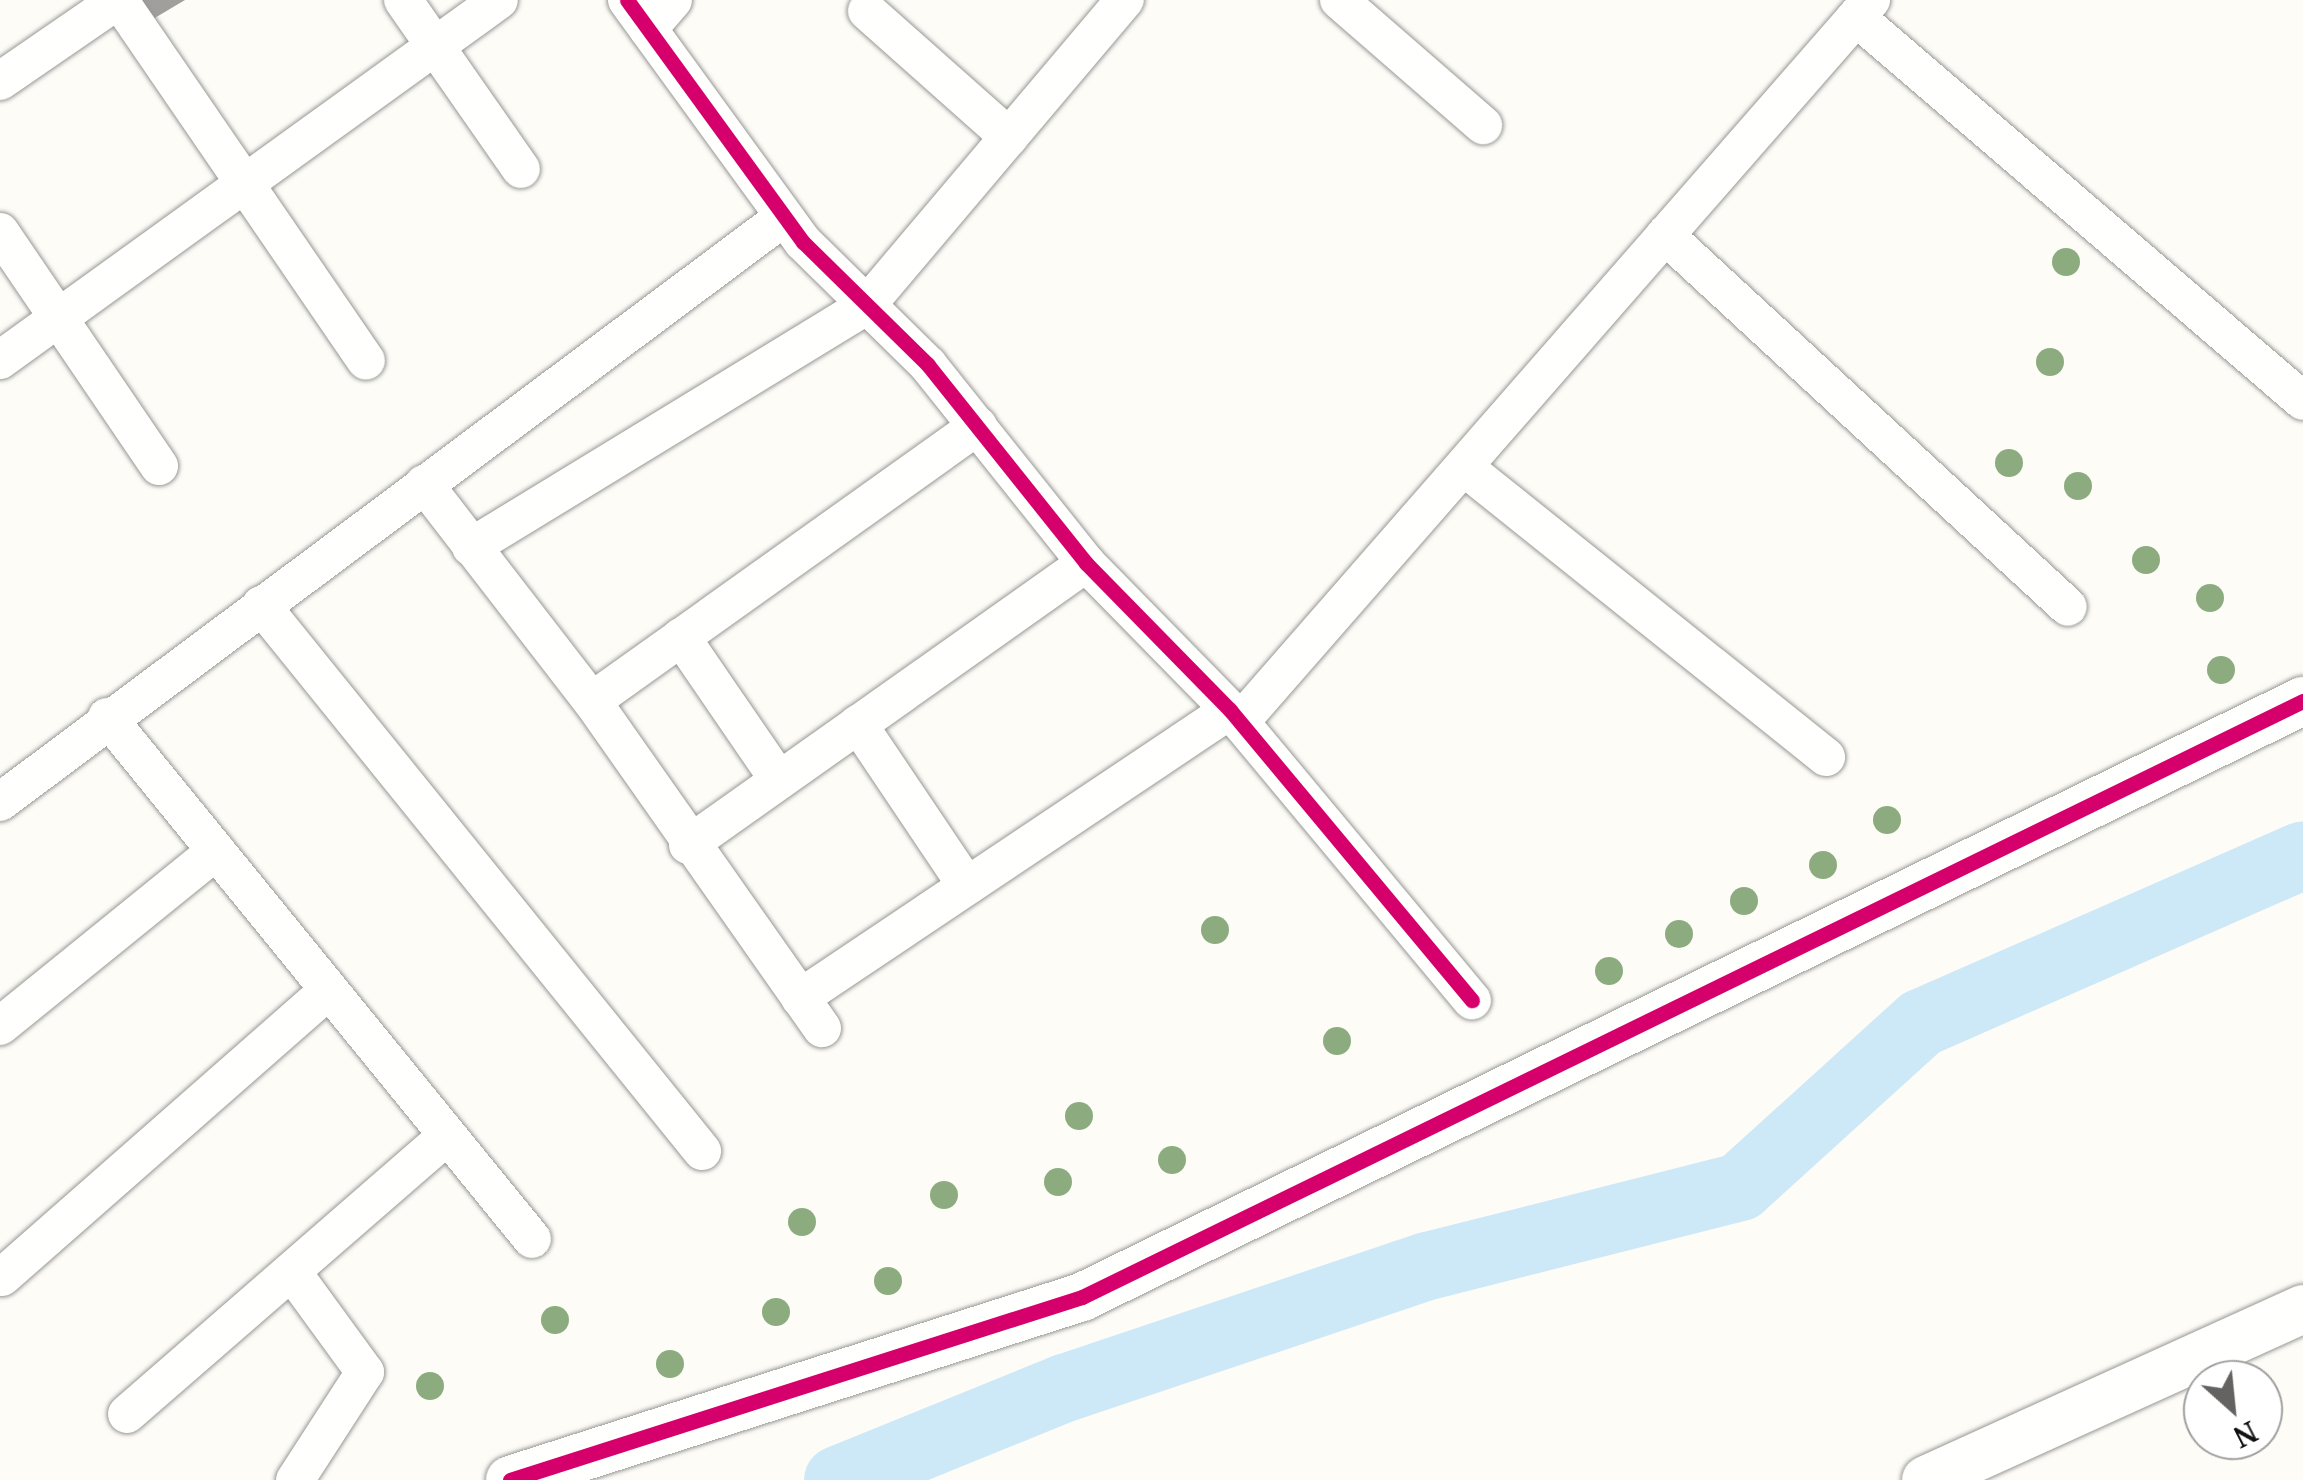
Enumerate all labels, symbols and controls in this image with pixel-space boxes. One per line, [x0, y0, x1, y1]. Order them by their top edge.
north arrow [2183, 1360, 2283, 1460]
text: N [2227, 1413, 2264, 1457]

